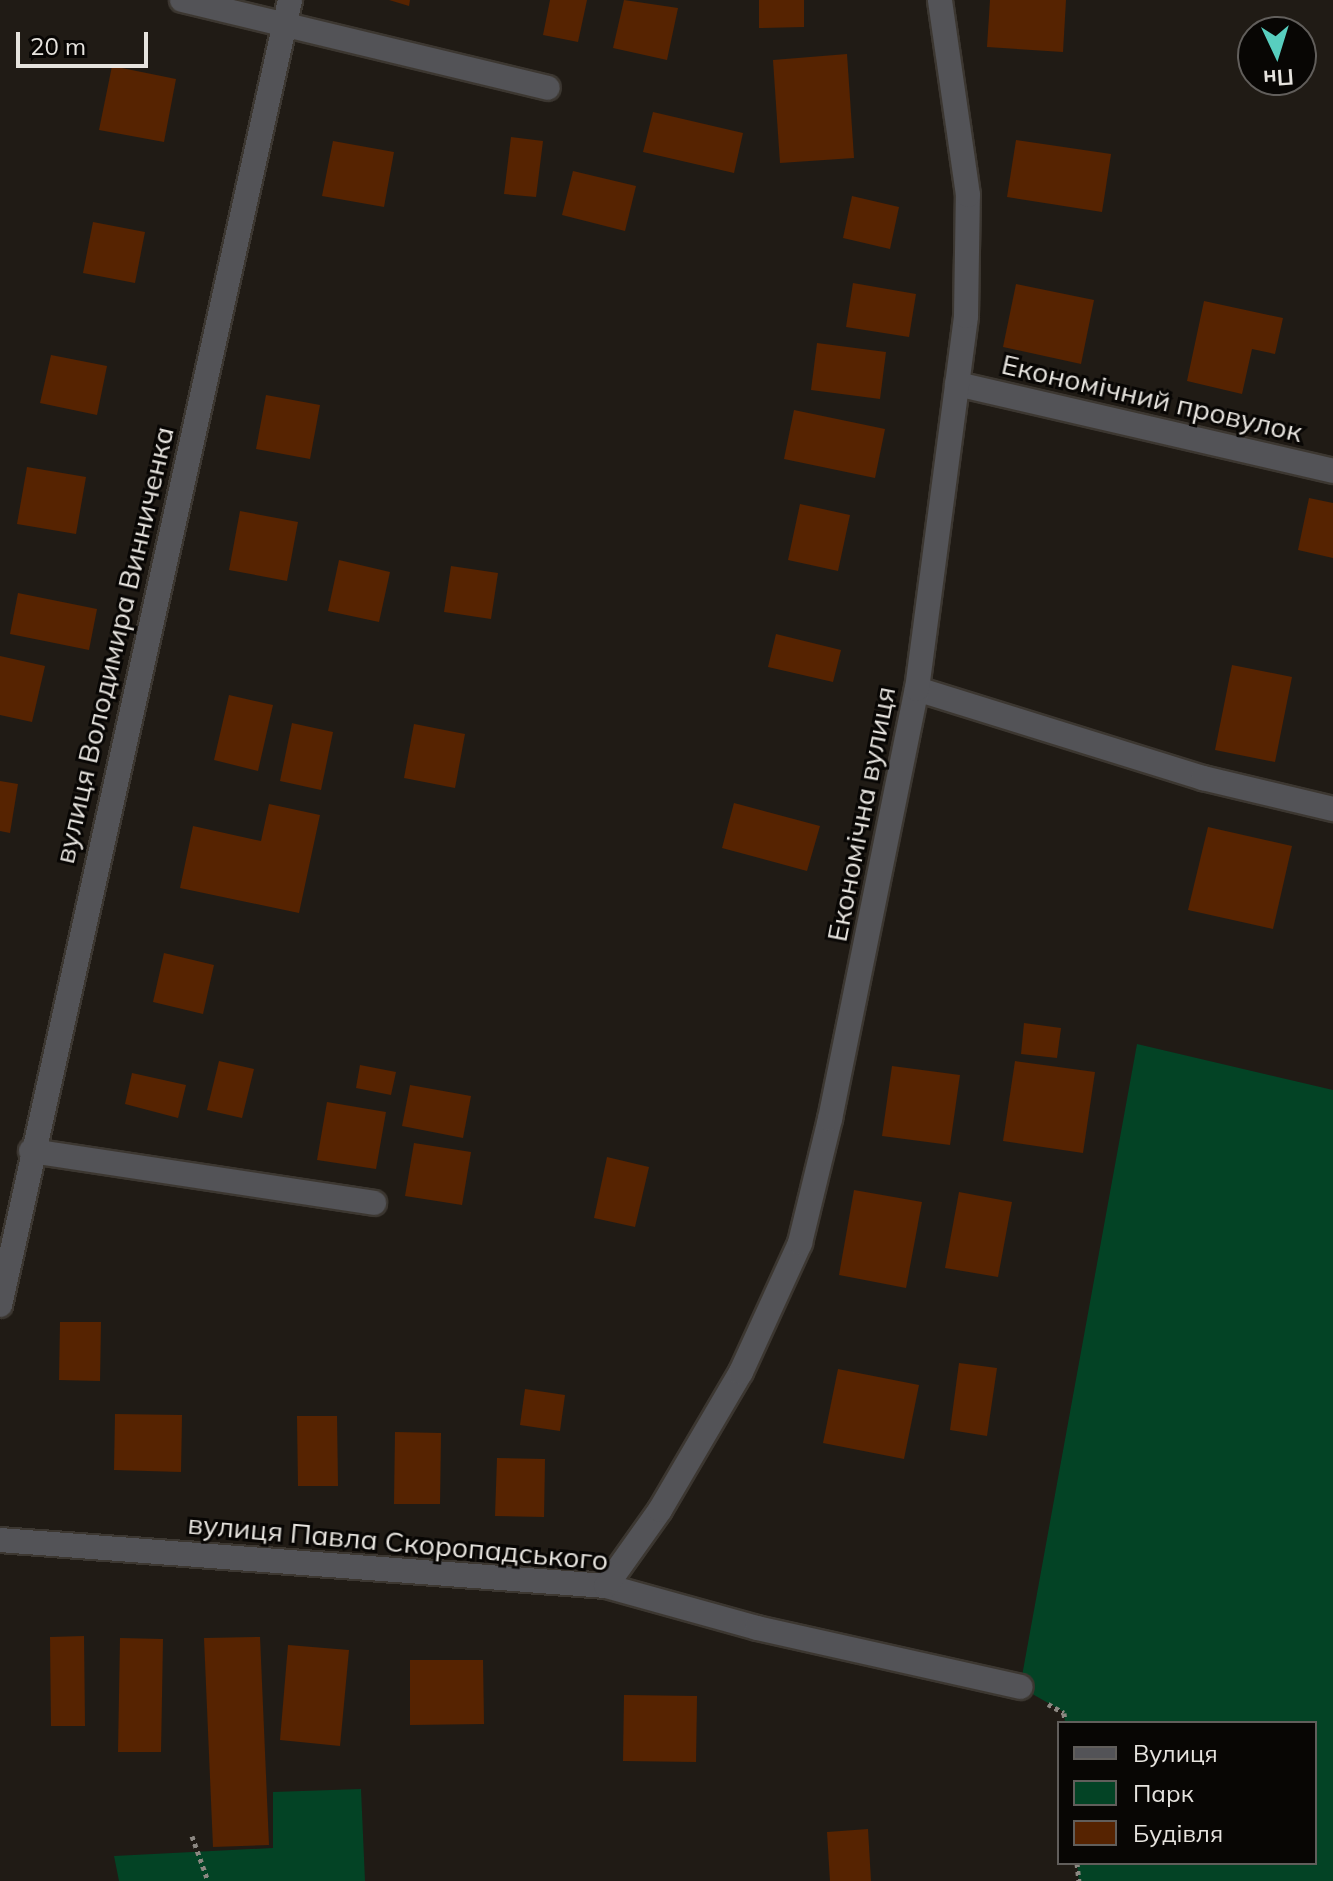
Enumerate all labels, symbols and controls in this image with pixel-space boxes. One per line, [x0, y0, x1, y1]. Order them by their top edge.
scale bar [20, 16, 152, 66]
north arrow [1237, 16, 1317, 96]
text: 20 m [30, 31, 86, 61]
text: Пн [1262, 63, 1295, 93]
street label: Економічний провулок [998, 347, 1306, 449]
street label: вулиця Володимира Винниченка [47, 423, 181, 867]
street label: Економічна вулиця [820, 684, 902, 944]
street label: вулиця Павла Скоропадського [186, 1507, 610, 1577]
legend [1057, 1721, 1317, 1865]
text: Вулиця [1133, 1738, 1218, 1768]
text: Парк [1133, 1778, 1194, 1808]
text: Будівля [1133, 1818, 1223, 1848]

